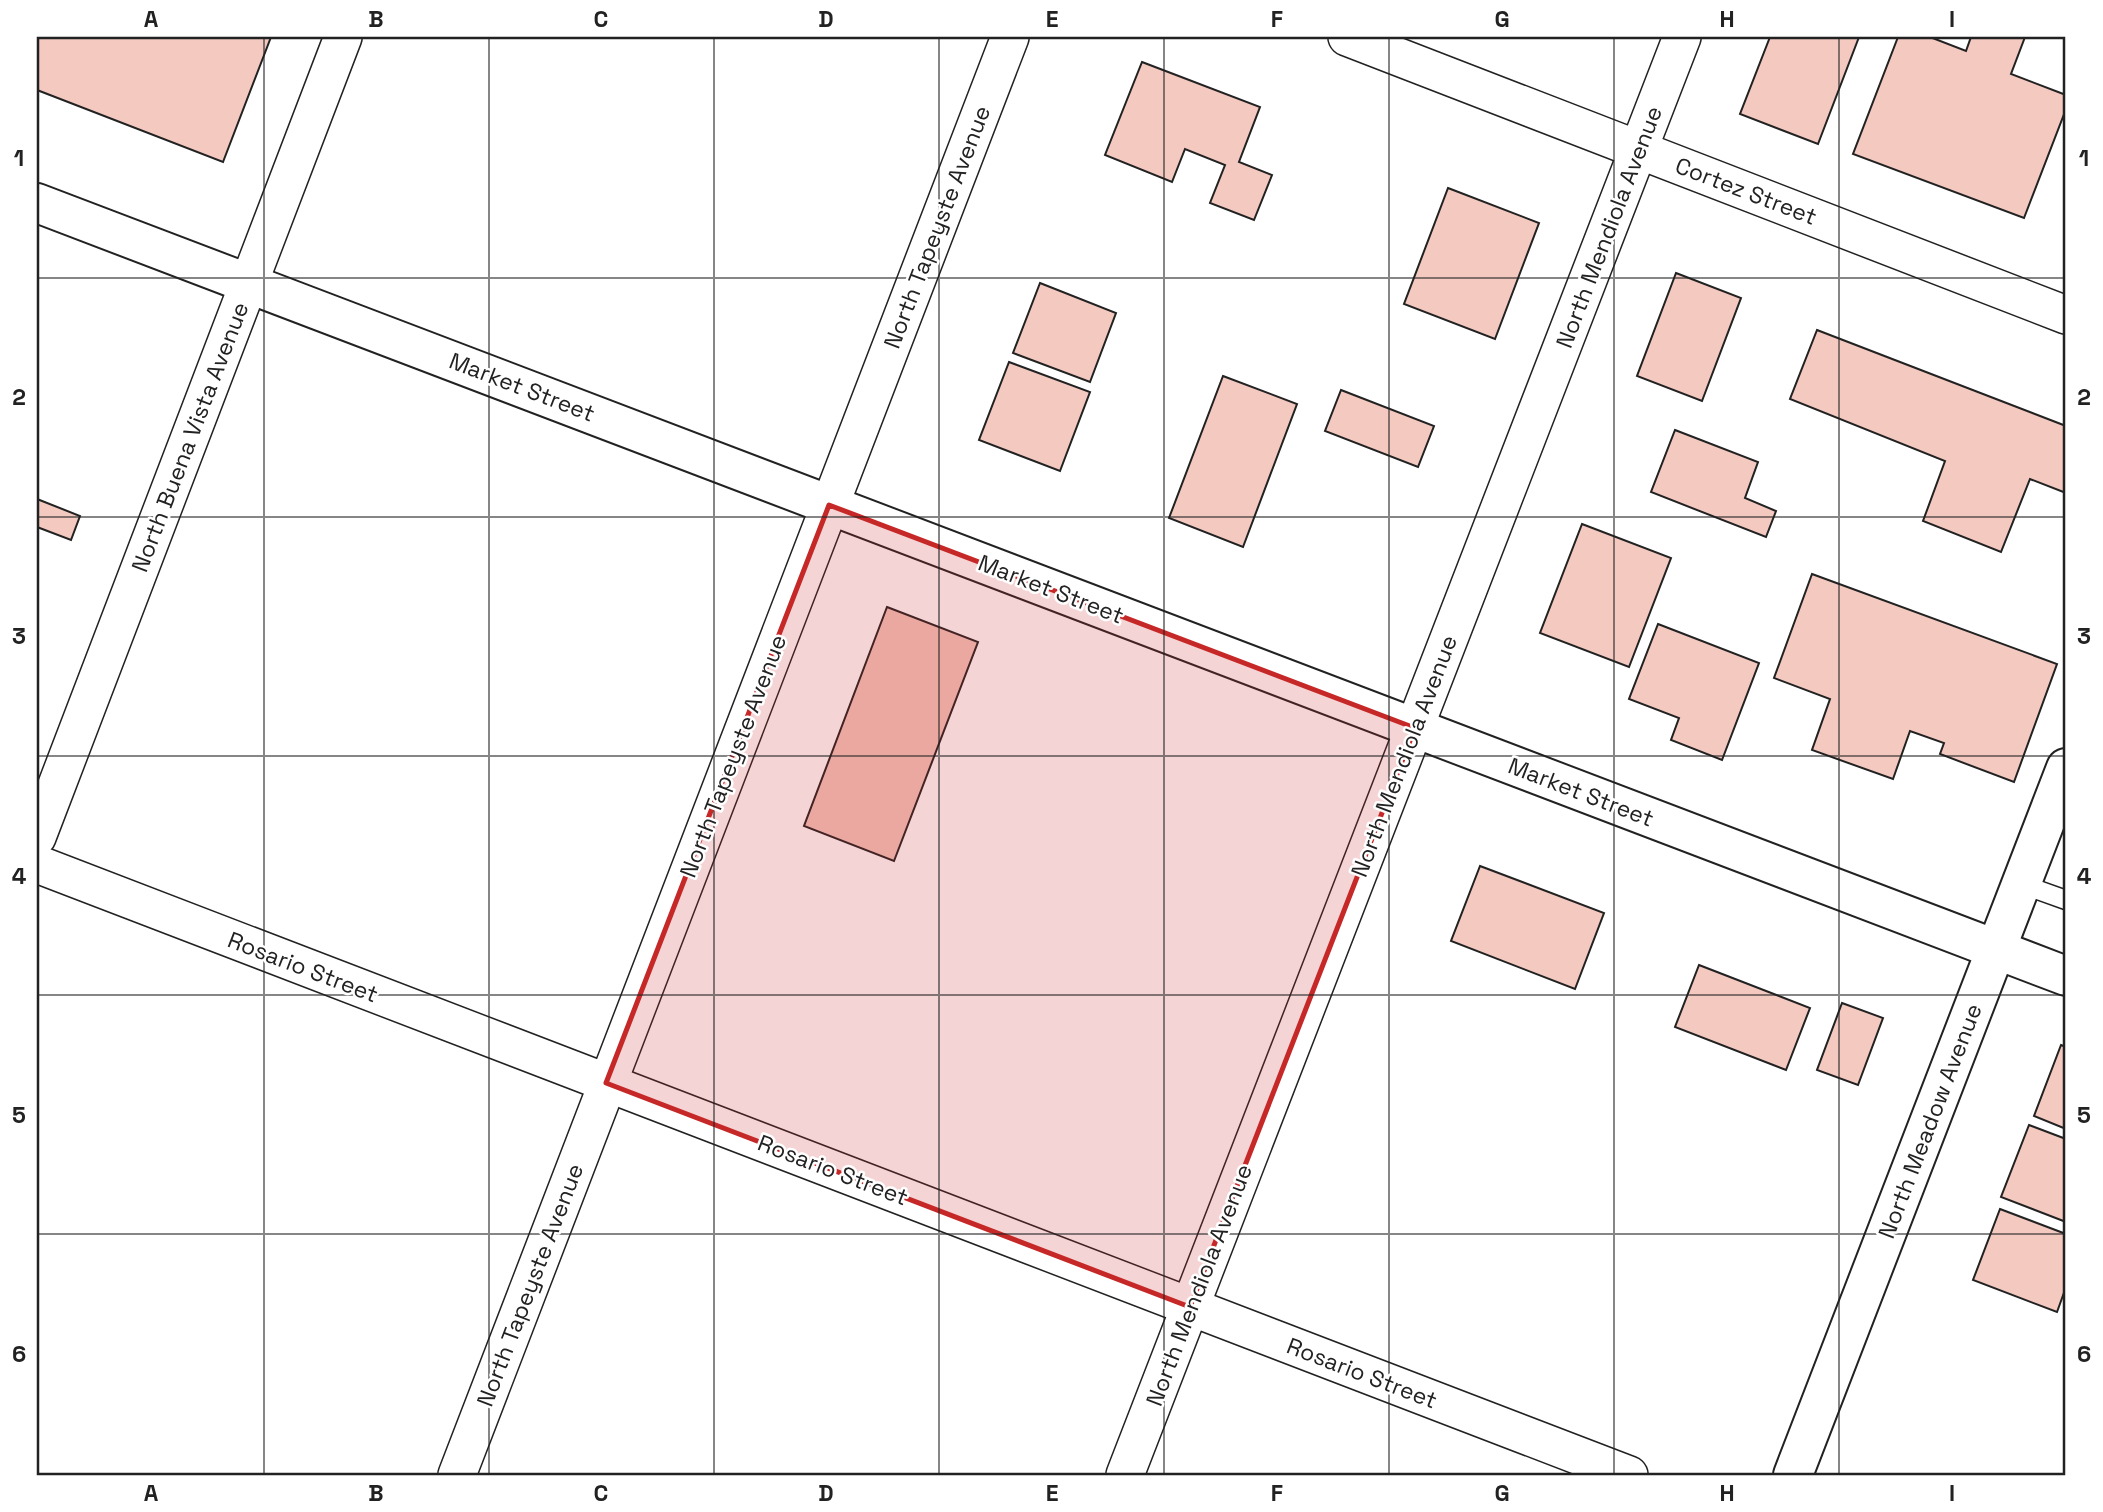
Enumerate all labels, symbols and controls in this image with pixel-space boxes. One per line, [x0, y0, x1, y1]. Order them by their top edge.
text: A [144, 4, 159, 34]
text: B [368, 4, 384, 34]
text: C [594, 4, 608, 34]
text: D [818, 4, 834, 34]
text: E [1046, 4, 1058, 34]
text: F [1271, 4, 1283, 34]
text: G [1494, 4, 1510, 34]
text: H [1719, 4, 1735, 34]
text: I [1949, 4, 1955, 34]
street label: North Tapeyste Avenue [877, 101, 997, 353]
street label: North Mendiola Avenue [1549, 102, 1669, 352]
text: 1 [14, 143, 24, 173]
text: 1 [2079, 143, 2089, 173]
street label: Cortez Street [1671, 150, 1821, 232]
street label: North Buena Vista Avenue [125, 298, 255, 576]
street label: Market Street [445, 345, 599, 429]
text: 2 [12, 382, 26, 412]
text: 2 [2077, 382, 2091, 412]
street label: Market Street [974, 547, 1128, 631]
text: 3 [12, 621, 26, 651]
text: 3 [2077, 621, 2091, 651]
street label: North Tapeyste Avenue [673, 630, 793, 882]
street label: North Mendiola Avenue [1344, 631, 1464, 881]
street label: Market Street [1504, 750, 1658, 834]
text: 4 [12, 861, 27, 891]
text: 4 [2077, 861, 2092, 891]
street label: Rosario Street [224, 925, 382, 1009]
street label: North Meadow Avenue [1871, 999, 1989, 1243]
text: 5 [12, 1100, 26, 1130]
text: 5 [2077, 1100, 2091, 1130]
street label: Rosario Street [754, 1128, 912, 1212]
street label: North Tapeyste Avenue [470, 1159, 590, 1411]
street label: North Mendiola Avenue [1139, 1160, 1259, 1410]
street label: Rosario Street [1283, 1331, 1441, 1415]
text: 6 [12, 1339, 26, 1369]
text: 6 [2077, 1339, 2091, 1369]
text: A [144, 1478, 159, 1508]
text: B [368, 1478, 384, 1508]
text: C [594, 1478, 608, 1508]
text: D [818, 1478, 834, 1508]
text: E [1046, 1478, 1058, 1508]
text: F [1271, 1478, 1283, 1508]
text: G [1494, 1478, 1510, 1508]
text: H [1719, 1478, 1735, 1508]
text: I [1949, 1478, 1955, 1508]

